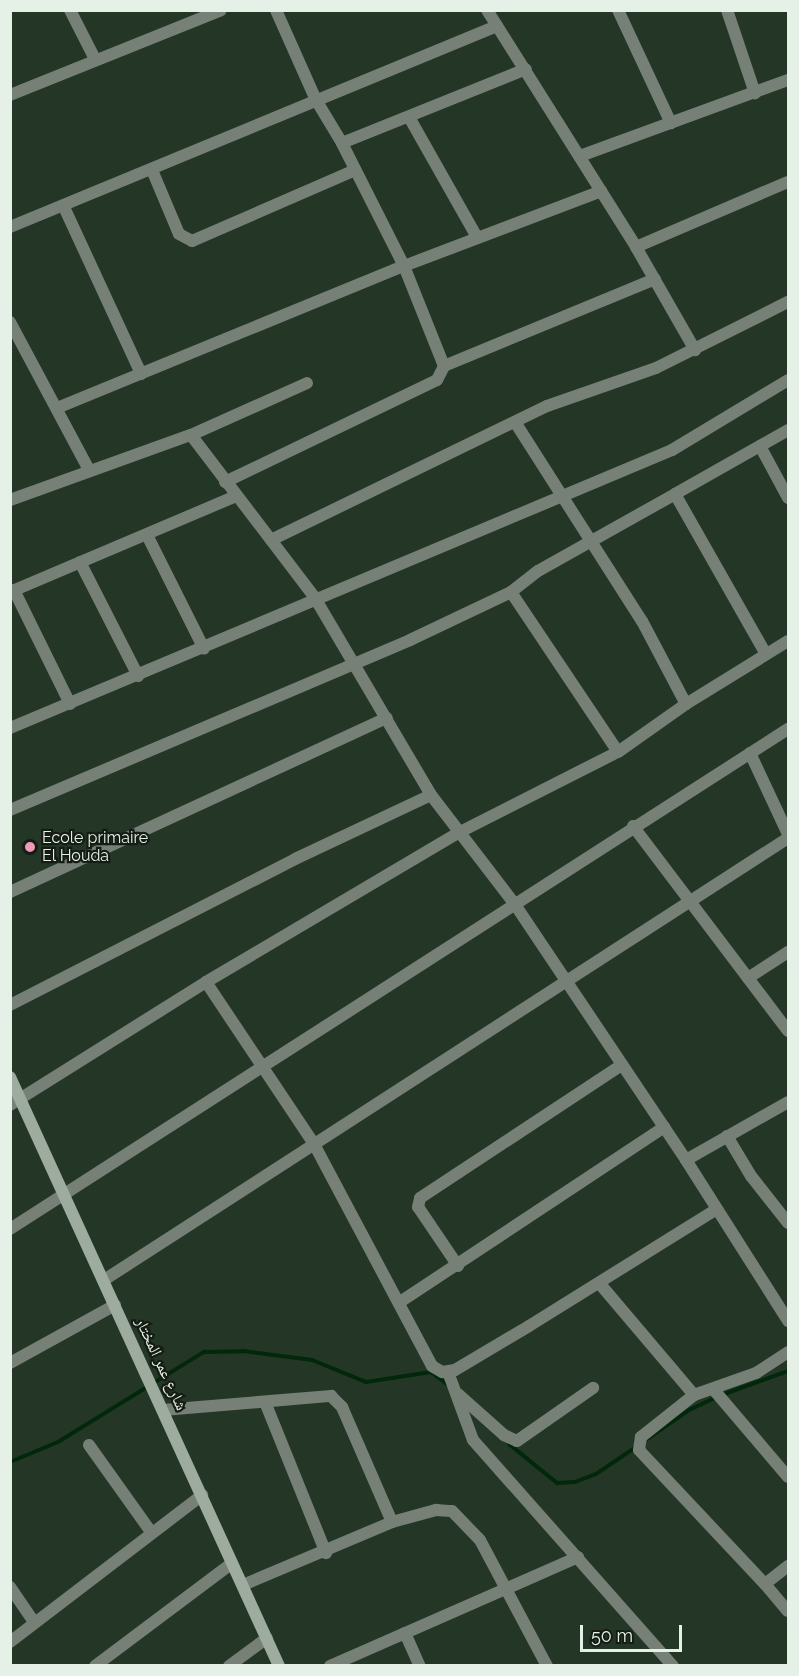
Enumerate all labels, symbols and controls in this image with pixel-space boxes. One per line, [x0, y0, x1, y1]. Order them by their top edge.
place label: Ecole primaire El Houda [42, 828, 148, 866]
marker: Ecole primaire El Houda [23, 840, 37, 854]
street label: شارع عمر المختار [131, 1315, 191, 1413]
scale bar [583, 1613, 685, 1651]
text: 50 m [591, 1625, 633, 1646]

